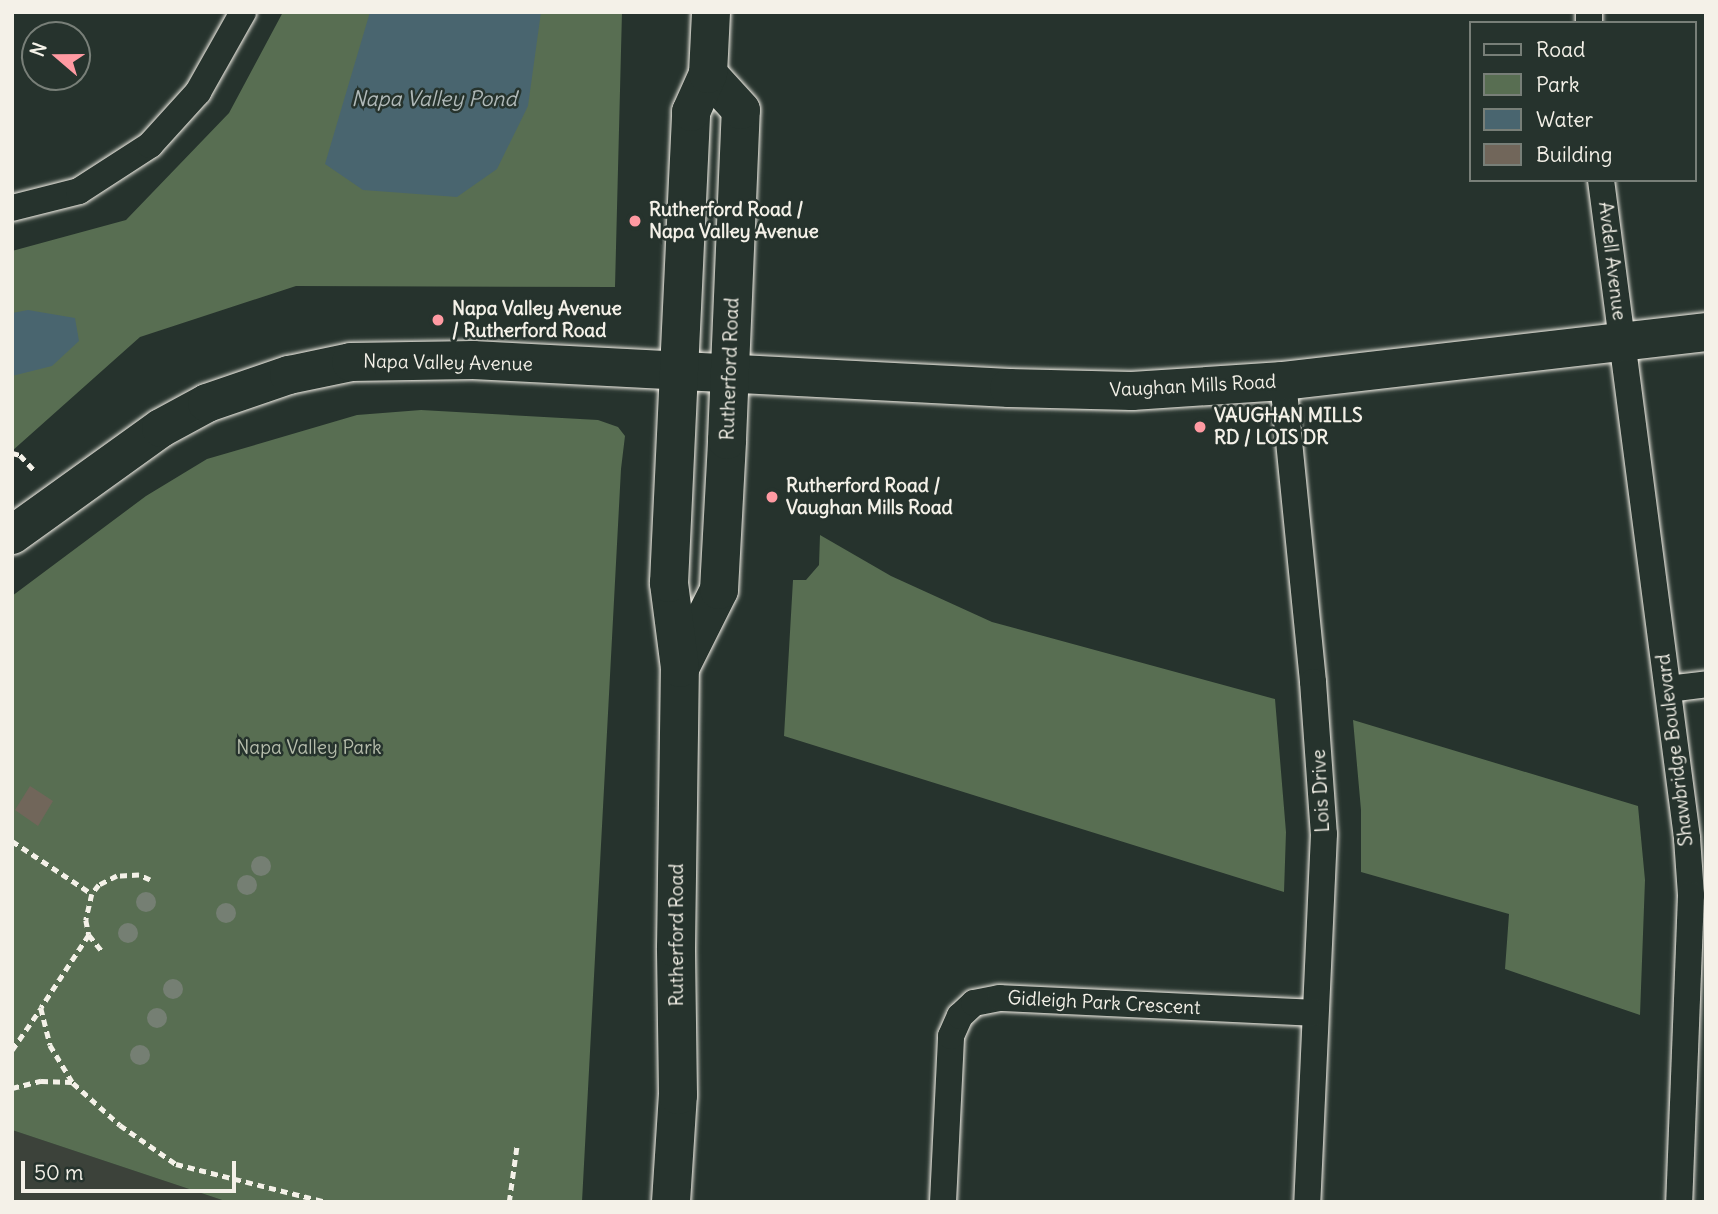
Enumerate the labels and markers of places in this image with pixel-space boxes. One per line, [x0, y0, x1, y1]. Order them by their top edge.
place label: Rutherford Road / Napa Valley Avenue [649, 199, 819, 243]
marker: Rutherford Road / Napa Valley Avenue [627, 213, 643, 229]
place label: Napa Valley Avenue / Rutherford Road [452, 298, 622, 342]
marker: Napa Valley Avenue / Rutherford Road [430, 312, 446, 328]
place label: VAUGHAN MILLS RD / LOIS DR [1214, 405, 1363, 449]
marker: VAUGHAN MILLS RD / LOIS DR [1192, 419, 1208, 435]
place label: Rutherford Road / Vaughan Mills Road [786, 475, 953, 519]
marker: Rutherford Road / Vaughan Mills Road [764, 489, 780, 505]

